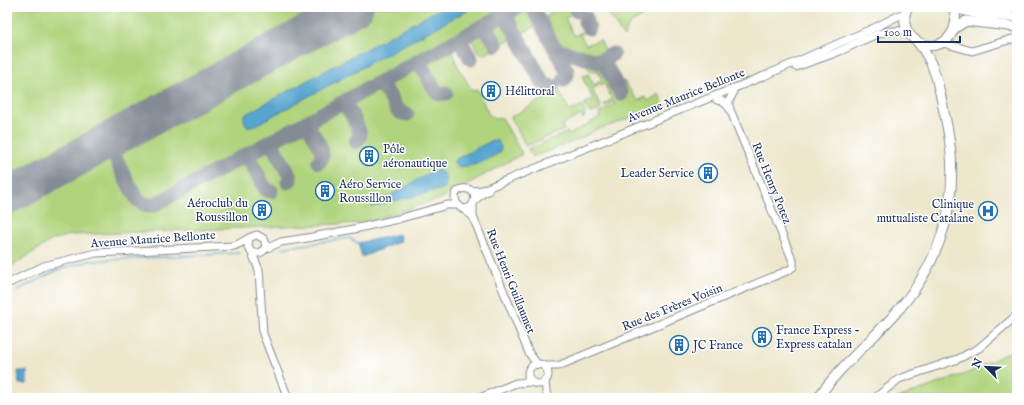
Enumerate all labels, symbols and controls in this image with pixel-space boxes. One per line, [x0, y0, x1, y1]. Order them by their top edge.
scale bar [878, 18, 960, 44]
text: 100 m [884, 25, 912, 40]
street label: Avenue Maurice Bellonte [624, 65, 747, 126]
building icon: Hélittoral [480, 80, 502, 102]
place label: Hélittoral [505, 84, 555, 99]
street label: Rue Henry Potez [748, 140, 795, 227]
place label: Pôle aéronautique [383, 142, 448, 172]
building icon: Pôle aéronautique [358, 145, 380, 167]
building icon: Leader Service [697, 162, 719, 184]
place label: Leader Service [621, 166, 694, 181]
place label: Aéro Service Roussillon [338, 177, 402, 206]
building icon: Aéro Service Roussillon [314, 180, 336, 202]
place label: Aéroclub du Roussillon [186, 196, 249, 225]
place label: Clinique mutualiste Catalane [877, 197, 974, 226]
building icon: Aéroclub du Roussillon [251, 199, 273, 221]
hospital icon: Clinique mutualiste Catalane [977, 200, 999, 222]
street label: Rue Henri Guillaumet [483, 227, 538, 336]
street label: Avenue Maurice Bellonte [89, 228, 216, 251]
street label: Rue des Frères Voisin [620, 280, 725, 334]
place label: France Express - Express catalan [776, 323, 860, 353]
building icon: France Express - Express catalan [751, 326, 773, 348]
building icon: JC France [668, 334, 690, 356]
place label: JC France [691, 338, 744, 354]
north arrow [966, 347, 1006, 387]
text: N [969, 356, 986, 371]

